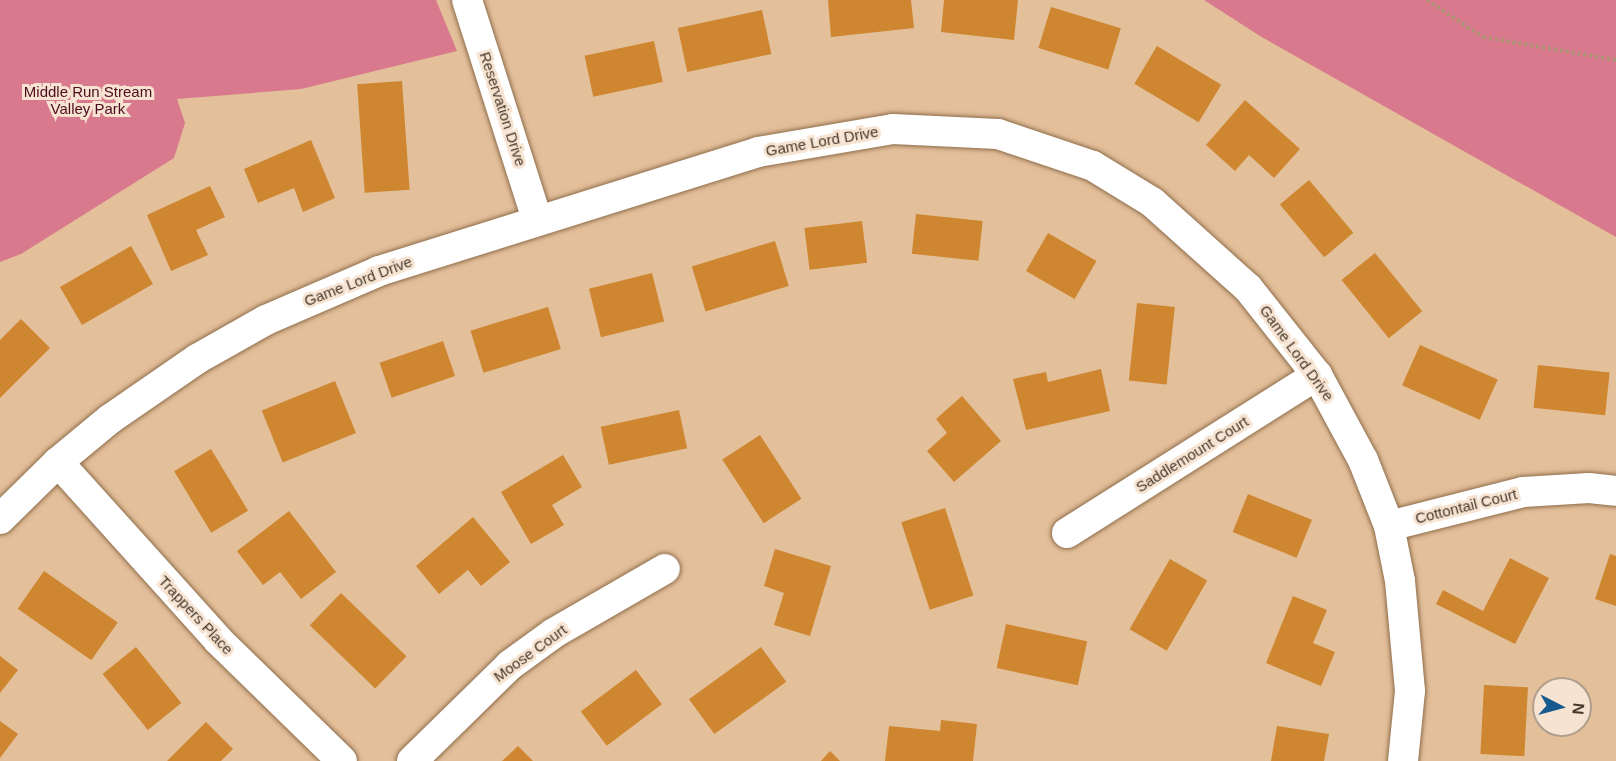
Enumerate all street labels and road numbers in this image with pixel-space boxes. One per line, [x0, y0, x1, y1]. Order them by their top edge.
street label: Reservation Drive [476, 50, 530, 168]
street label: Game Lord Drive [764, 122, 880, 160]
street label: Game Lord Drive [301, 252, 415, 310]
street label: Game Lord Drive [1256, 302, 1338, 404]
street label: Saddlemount Court [1132, 412, 1252, 496]
street label: Cottontail Court [1413, 485, 1519, 527]
street label: Trappers Place [155, 572, 237, 658]
street label: Moose Court [490, 620, 570, 686]

